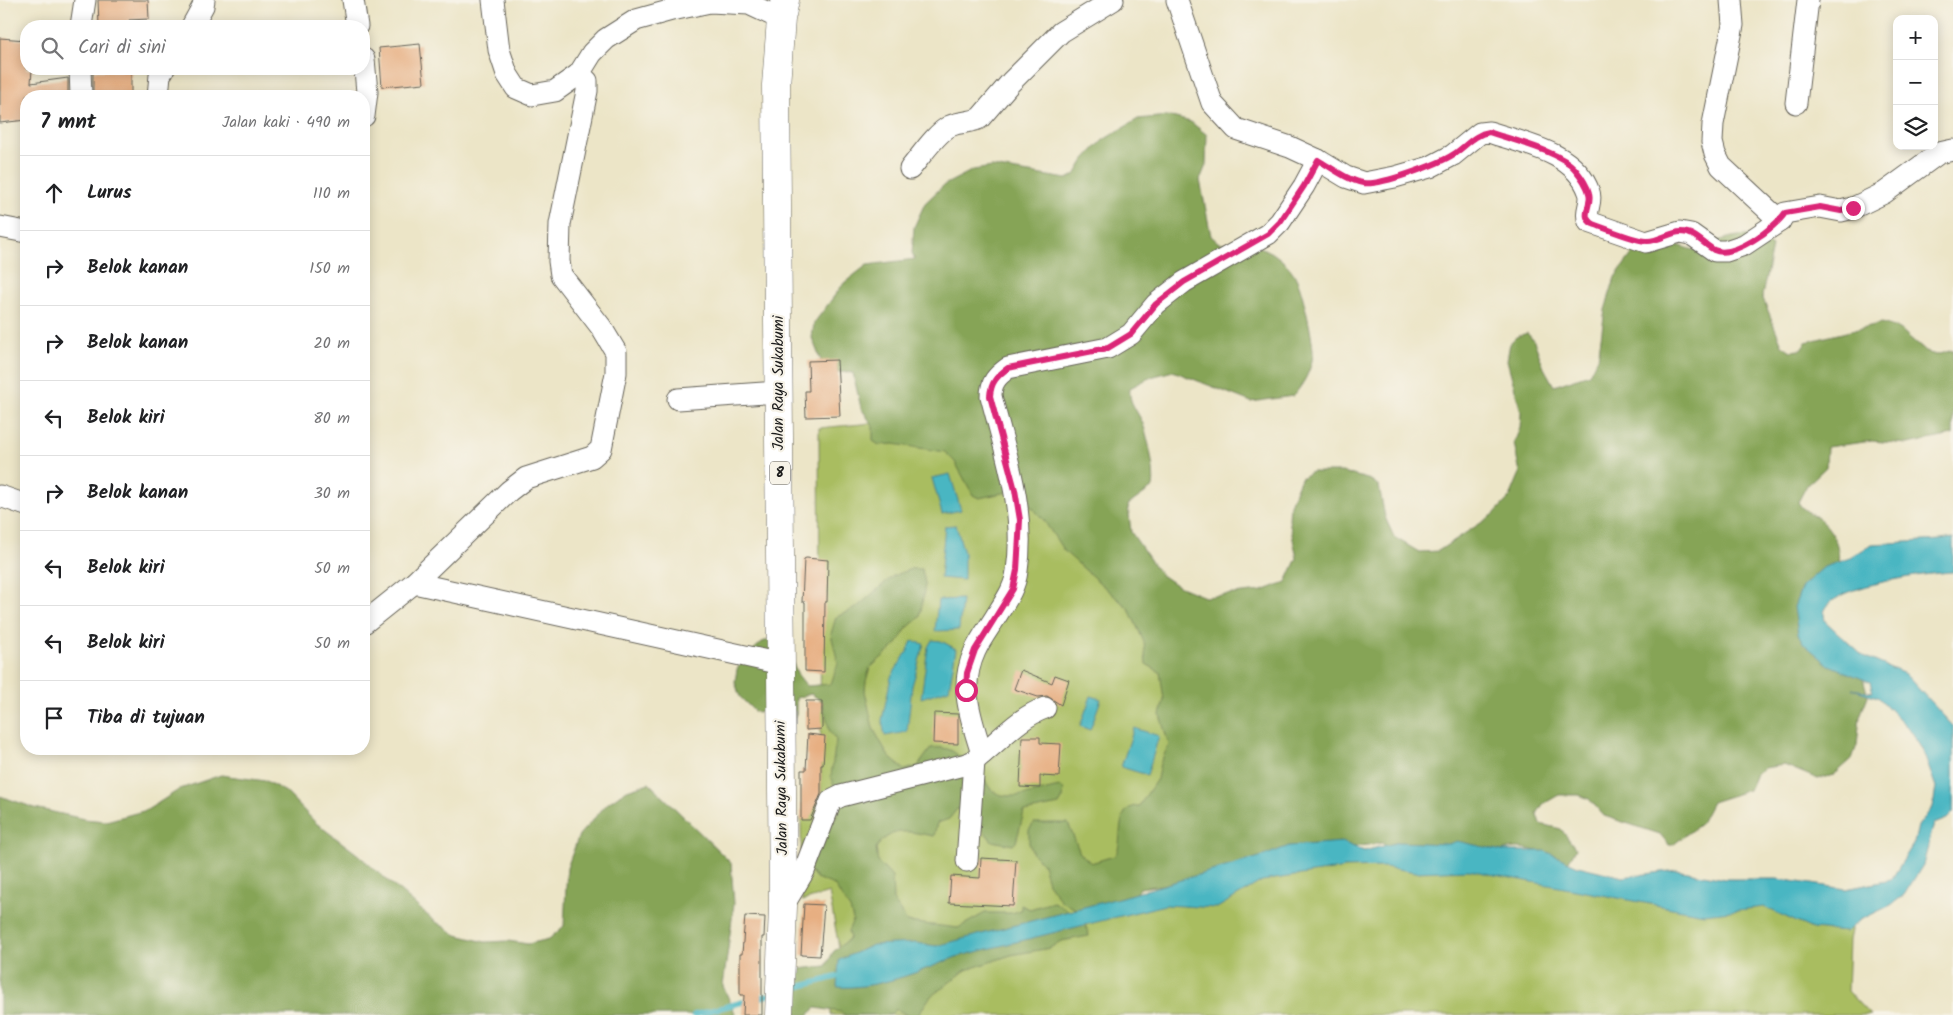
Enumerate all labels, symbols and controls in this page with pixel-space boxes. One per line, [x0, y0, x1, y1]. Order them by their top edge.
map controls [1893, 15, 1938, 150]
button: + [1893, 15, 1938, 60]
search box [20, 20, 370, 75]
text: Cari di sini [78, 33, 166, 63]
icon: search [38, 34, 66, 62]
button: − [1893, 60, 1938, 105]
button: layers [1893, 105, 1938, 150]
text: 7 mnt [40, 106, 96, 139]
text: Jalan kaki · 490 m [222, 110, 350, 135]
text: Lurus [87, 178, 132, 208]
icon: ahead [40, 179, 68, 207]
text: 110 m [313, 181, 350, 206]
route end [1842, 197, 1865, 220]
text: Belok kanan [87, 253, 188, 283]
icon: right [40, 254, 68, 282]
text: 150 m [309, 256, 350, 281]
street label: Jalan Raya Sukabumi [767, 314, 791, 450]
text: Belok kanan [87, 328, 188, 358]
icon: right [40, 329, 68, 357]
text: 20 m [314, 331, 350, 356]
text: Belok kiri [87, 403, 165, 433]
icon: left [40, 404, 68, 432]
text: 80 m [313, 406, 350, 431]
road number: 8 [770, 462, 790, 484]
text: Belok kanan [87, 478, 188, 508]
icon: right [40, 479, 68, 507]
text: 30 m [314, 481, 350, 506]
text: Belok kiri [87, 553, 165, 583]
icon: left [40, 554, 68, 582]
text: 50 m [314, 556, 350, 581]
text: Belok kiri [87, 628, 165, 658]
icon: left [40, 629, 68, 657]
text: 50 m [314, 631, 350, 656]
route start [955, 679, 978, 702]
text: Tiba di tujuan [87, 703, 205, 733]
icon: arrive [40, 704, 68, 732]
street label: Jalan Raya Sukabumi [769, 719, 795, 855]

